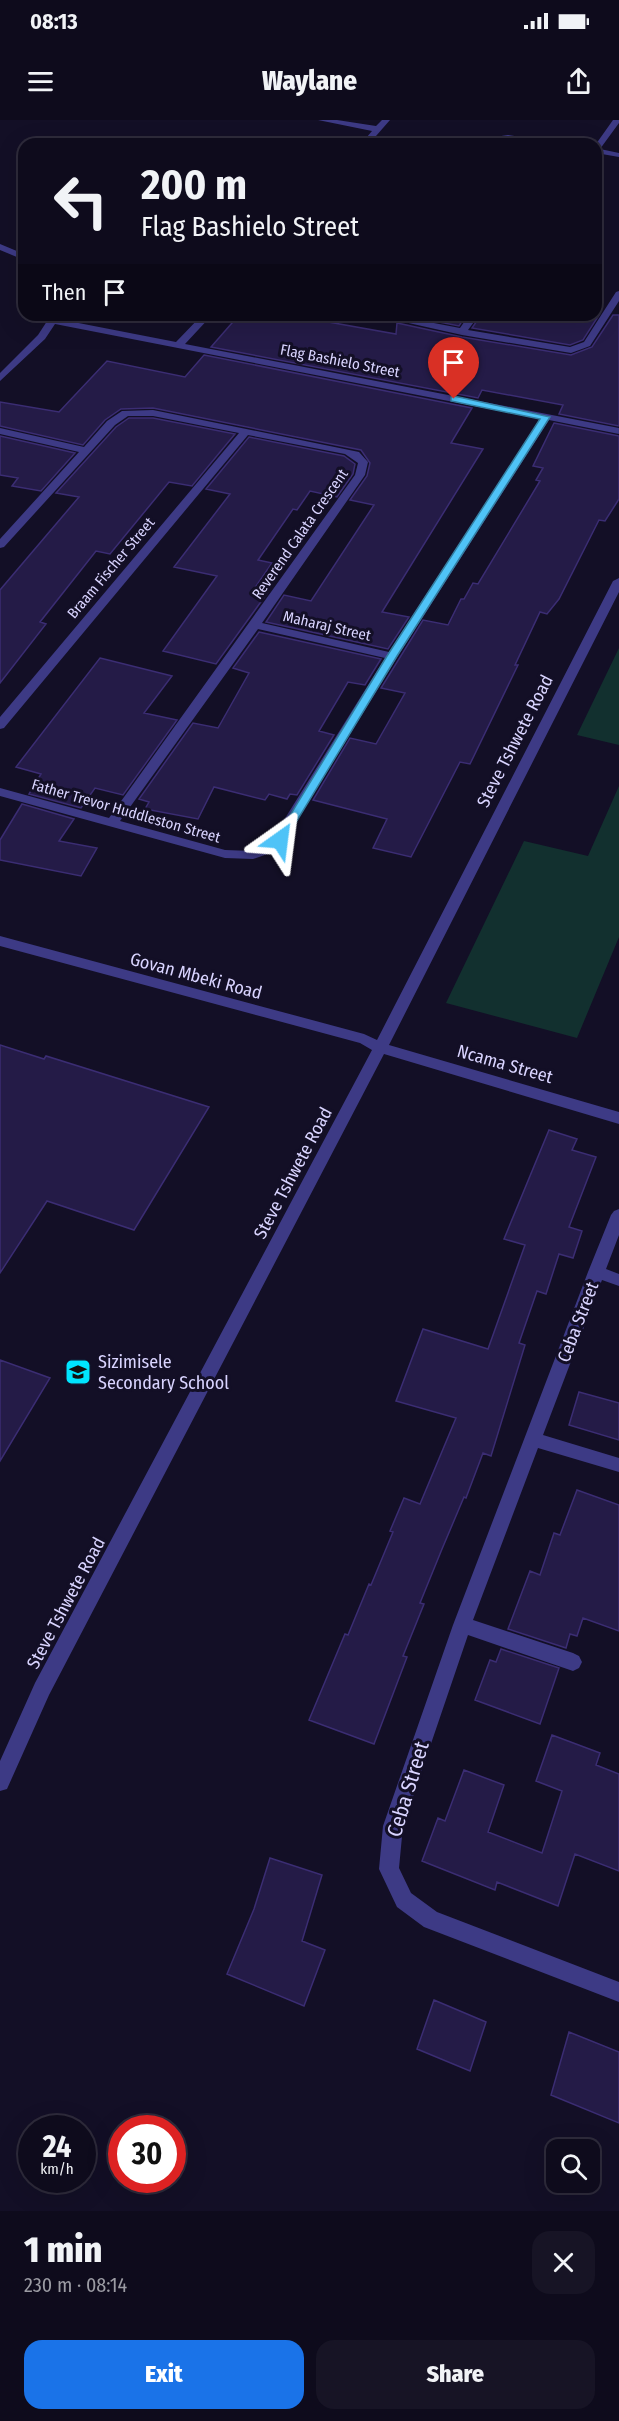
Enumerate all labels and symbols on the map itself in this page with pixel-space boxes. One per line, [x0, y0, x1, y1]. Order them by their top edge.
pin [428, 337, 479, 399]
street label: Flag Bashielo Street [279, 341, 401, 381]
street label: Reverend Calata Crescent [248, 465, 352, 603]
street label: Braam Fischer Street [64, 514, 159, 622]
street label: Maharaj Street [281, 607, 373, 645]
street label: Steve Tshwete Road [472, 671, 558, 811]
street label: Father Trevor Huddleston Street [30, 775, 223, 847]
position arrow [248, 808, 312, 872]
street label: Govan Mbeki Road [128, 948, 264, 1004]
street label: Ncama Street [455, 1040, 555, 1088]
street label: Steve Tshwete Road [249, 1103, 337, 1243]
street label: Ceba Street [553, 1279, 603, 1365]
place label: Sizimisele Secondary School [98, 1351, 229, 1394]
school or university icon: Sizimisele Secondary School [63, 1357, 93, 1387]
street label: Steve Tshwete Road [22, 1533, 110, 1673]
street label: Ceba Street [381, 1738, 435, 1840]
speed limit sign: 30 [108, 2115, 186, 2193]

